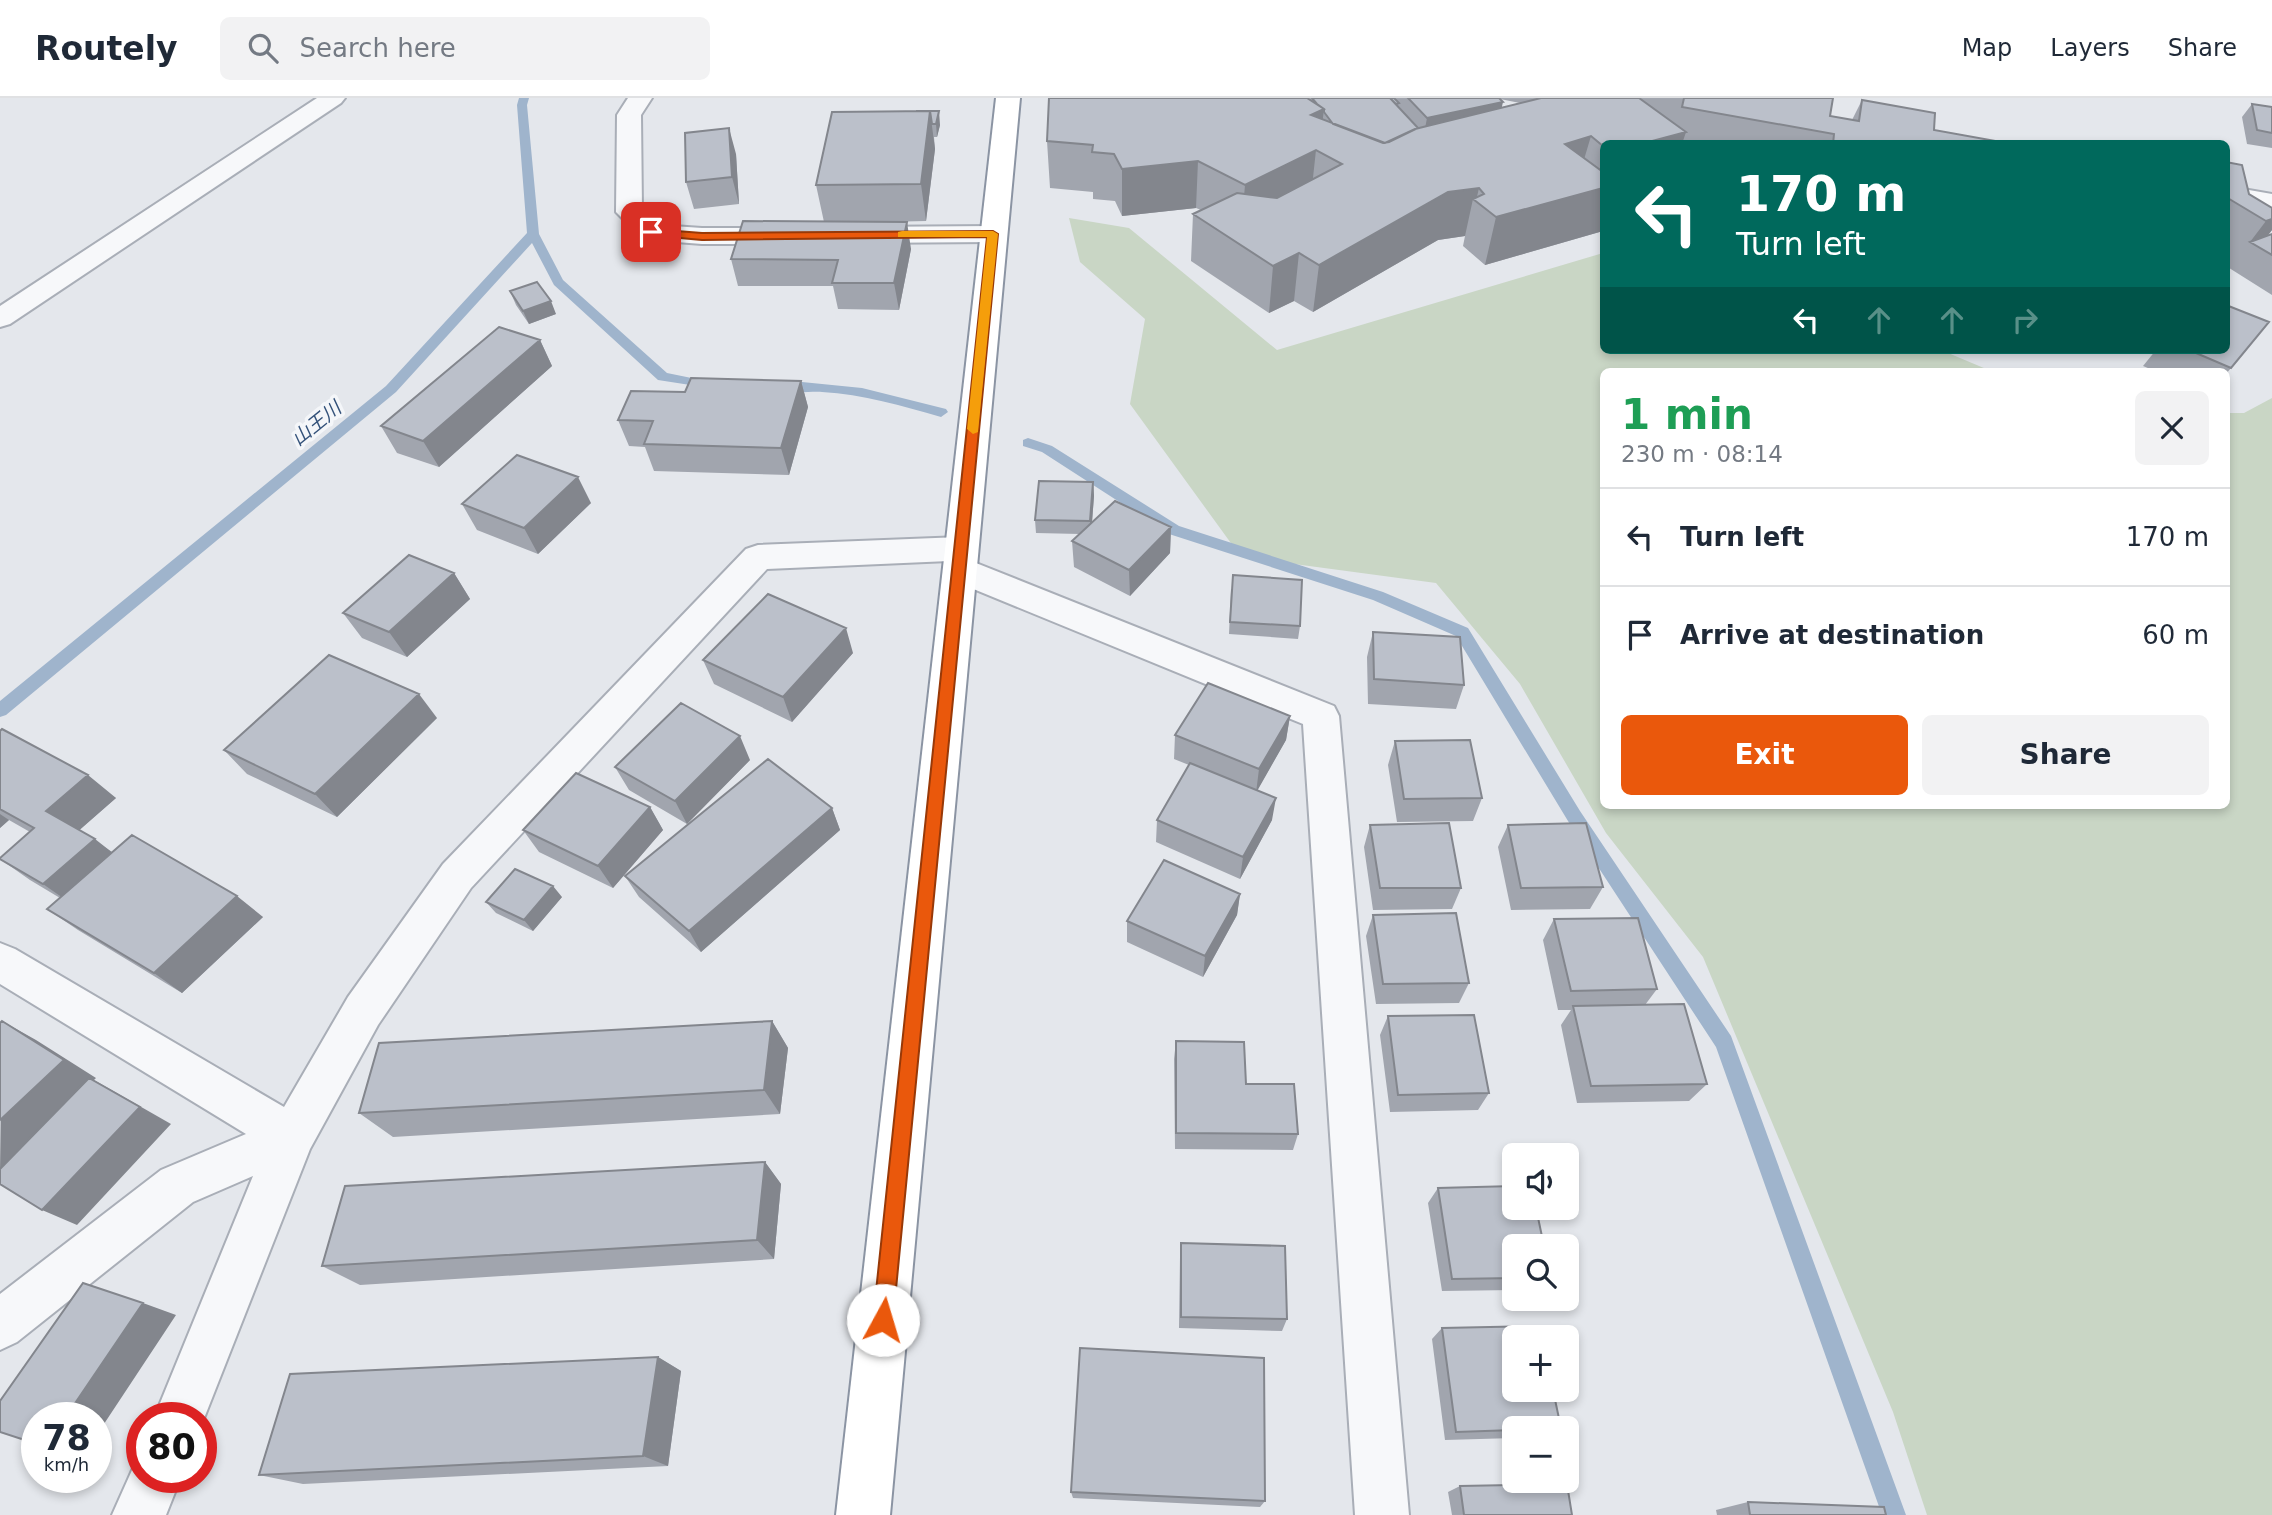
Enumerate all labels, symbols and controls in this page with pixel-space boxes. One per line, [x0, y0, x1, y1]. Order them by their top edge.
search box [220, 17, 710, 80]
text: Routely [35, 29, 178, 68]
icon: search [244, 29, 282, 67]
text: Search here [300, 33, 456, 63]
text: Map [1962, 34, 2012, 62]
text: Layers [2050, 34, 2130, 62]
text: Share [2168, 34, 2237, 62]
text: 170 m [1736, 166, 1906, 223]
icon: left [1621, 168, 1712, 259]
pin [621, 202, 681, 262]
icon: arrive [632, 213, 670, 251]
text: Turn left [1736, 225, 1866, 263]
icon: left [1787, 301, 1825, 339]
icon: ahead [1860, 301, 1898, 339]
icon: ahead [1933, 301, 1971, 339]
icon: right [2006, 301, 2044, 339]
text: 1 min [1621, 390, 1753, 439]
button: close [2135, 391, 2209, 465]
water label: 山王川 [287, 395, 347, 449]
text: 230 m · 08:14 [1621, 441, 1783, 467]
icon: left [1621, 518, 1659, 556]
text: Turn left [1680, 522, 1804, 552]
text: 170 m [2126, 522, 2209, 552]
icon: arrive [1621, 616, 1659, 654]
text: Arrive at destination [1680, 620, 1984, 650]
text: 60 m [2142, 620, 2209, 650]
button: Exit [1621, 715, 1908, 795]
button: Share [1922, 715, 2209, 795]
map controls [1502, 1143, 1579, 1493]
button: sound [1502, 1143, 1579, 1220]
button: search [1502, 1234, 1579, 1311]
position arrow [846, 1283, 920, 1357]
button: + [1502, 1325, 1579, 1402]
speed limit sign: 80 [126, 1402, 217, 1493]
button: − [1502, 1416, 1579, 1493]
text: 78 [42, 1418, 91, 1458]
text: km/h [44, 1454, 89, 1475]

